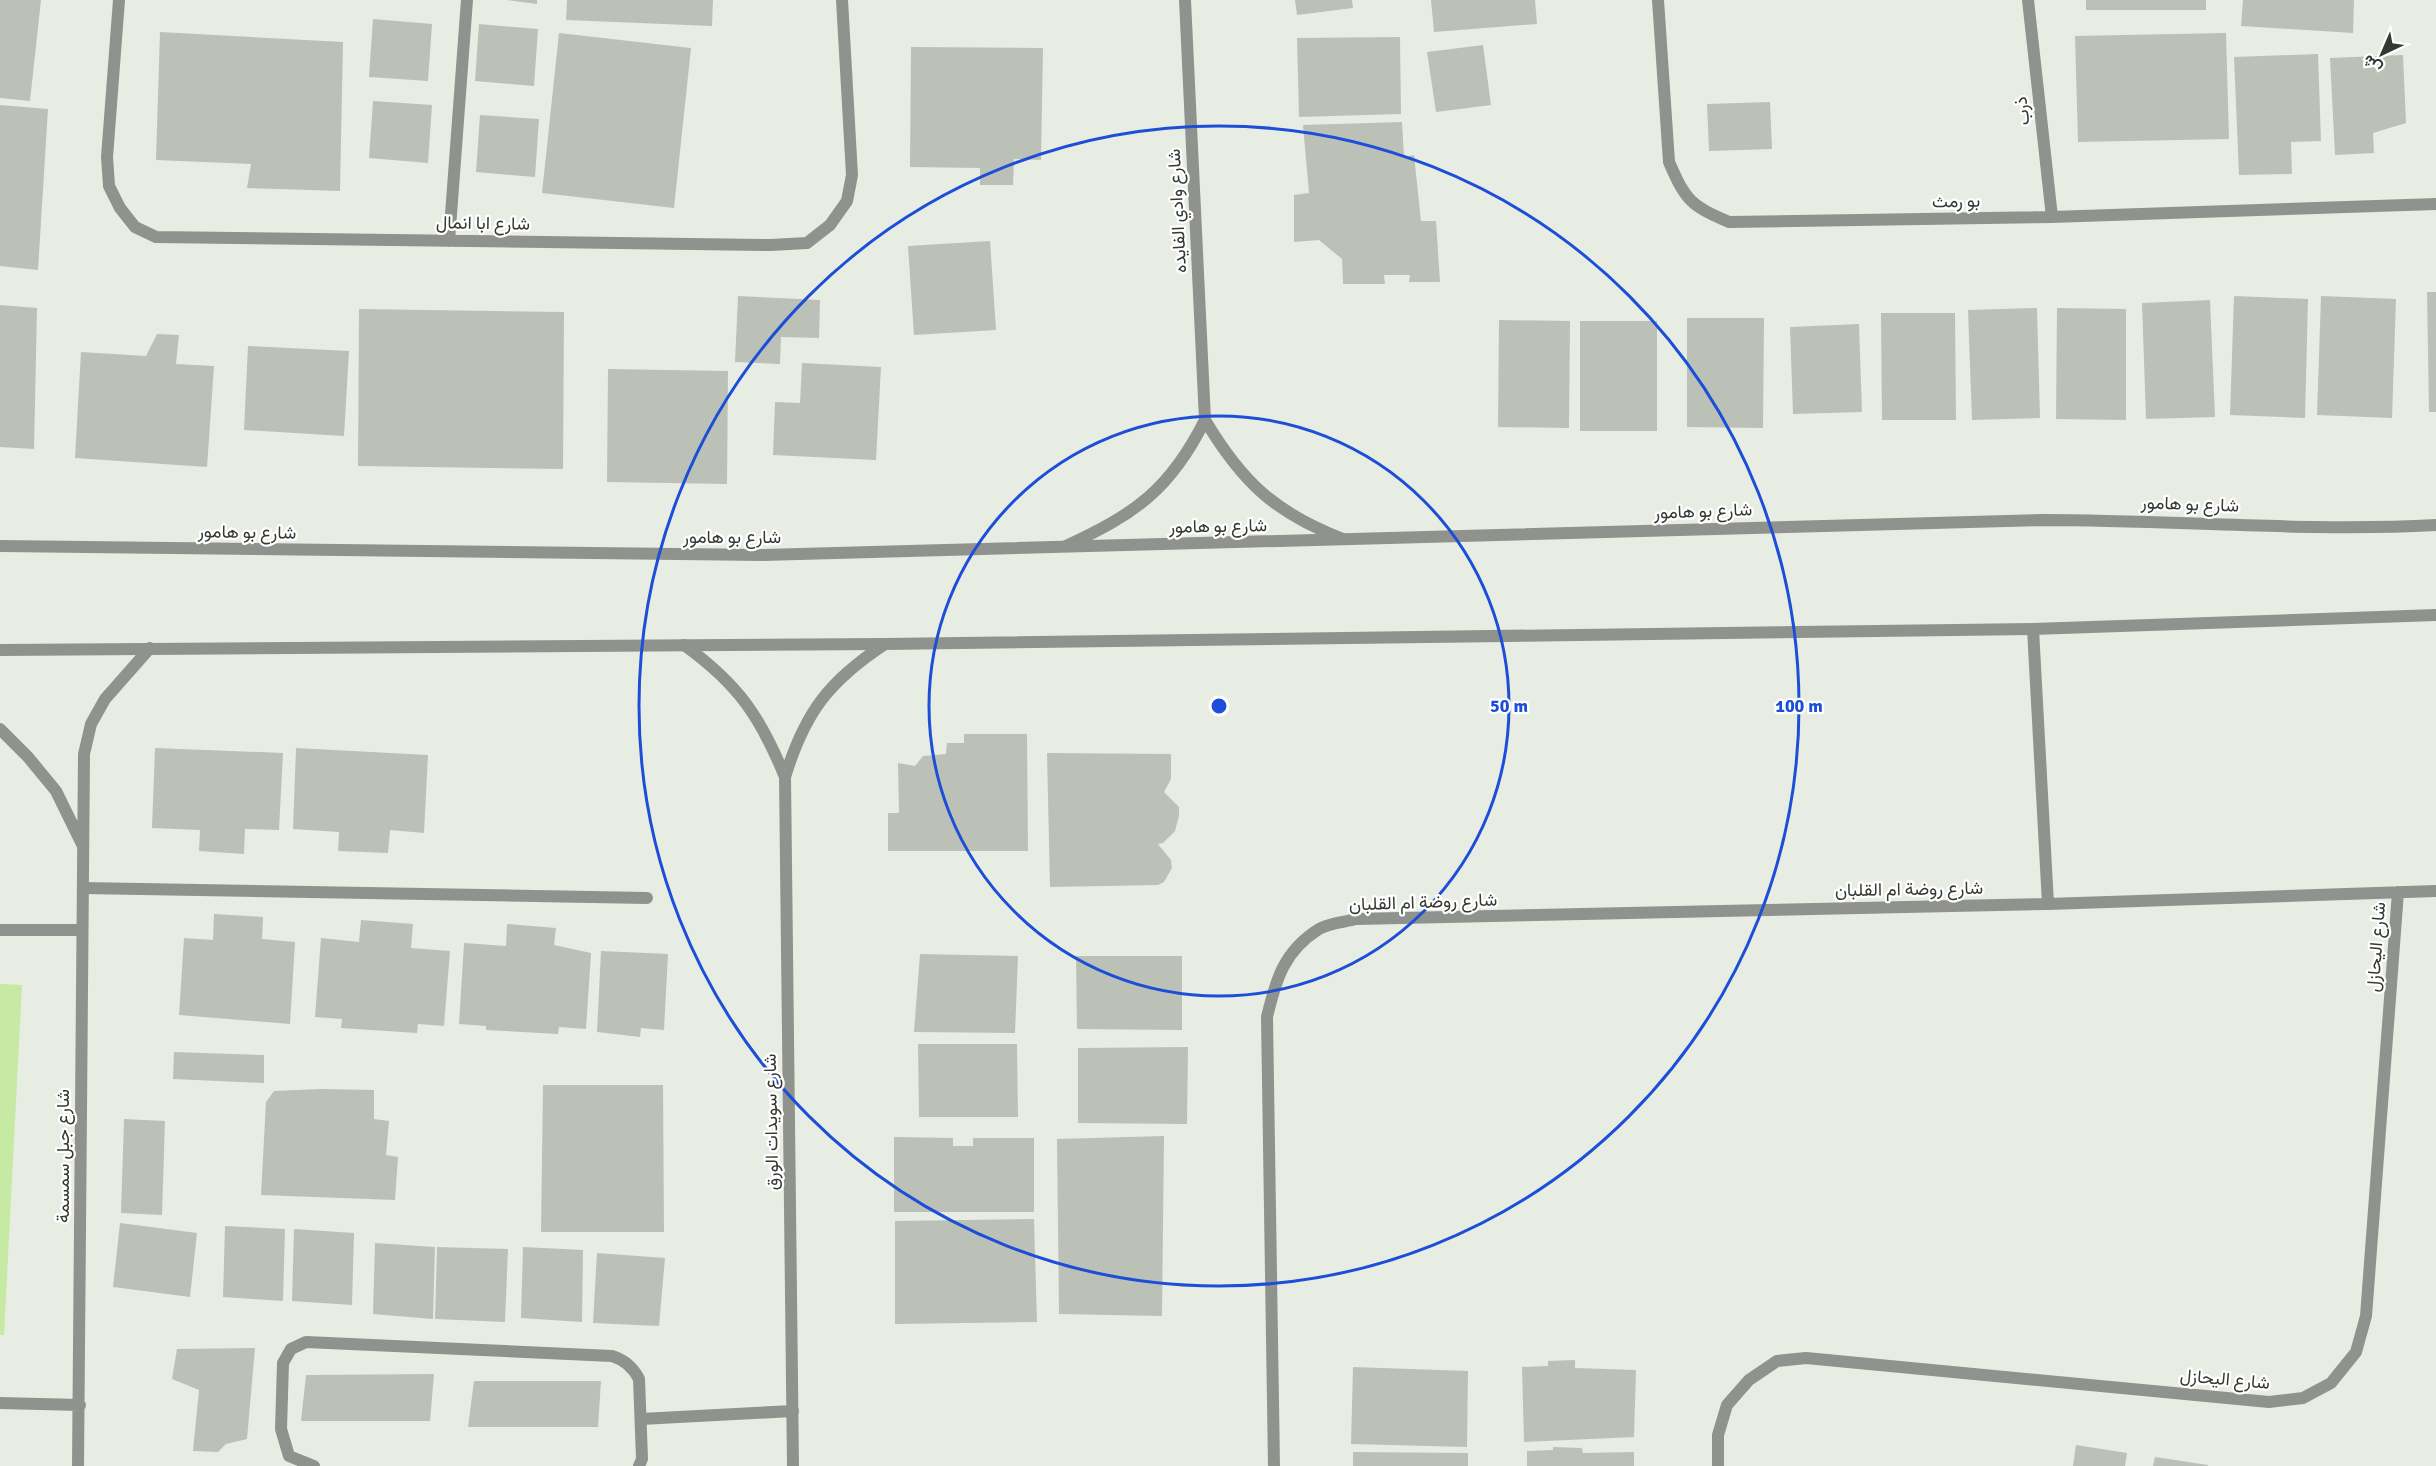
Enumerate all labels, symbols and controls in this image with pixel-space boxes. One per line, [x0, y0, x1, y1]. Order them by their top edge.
north arrow [2352, 24, 2412, 84]
text: ش [2358, 50, 2386, 78]
street label: ذرب [2010, 95, 2034, 127]
street label: شارع وادي الفايده [1163, 148, 1195, 274]
street label: بو رمث [1932, 190, 1980, 212]
street label: شارع ابا انمال [436, 211, 530, 236]
street label: شارع بو هامور [2139, 491, 2240, 518]
street label: شارع بو هامور [1652, 498, 1753, 525]
street label: شارع بو هامور [1168, 514, 1267, 539]
street label: شارع بو هامور [197, 520, 296, 545]
street label: شارع بو هامور [682, 526, 781, 549]
text: 50 m [1490, 695, 1528, 717]
text: 100 m [1775, 695, 1823, 717]
centre of rings [1209, 696, 1229, 716]
street label: شارع روضة ام القلبان [1835, 877, 1983, 902]
street label: شارع روضة ام القلبان [1348, 888, 1498, 917]
street label: شارع اليحازل [2362, 901, 2391, 993]
street label: شارع سويدات الورق [759, 1053, 784, 1191]
street label: شارع جبل سمسمة [52, 1089, 75, 1223]
street label: شارع اليحازل [2179, 1364, 2271, 1395]

